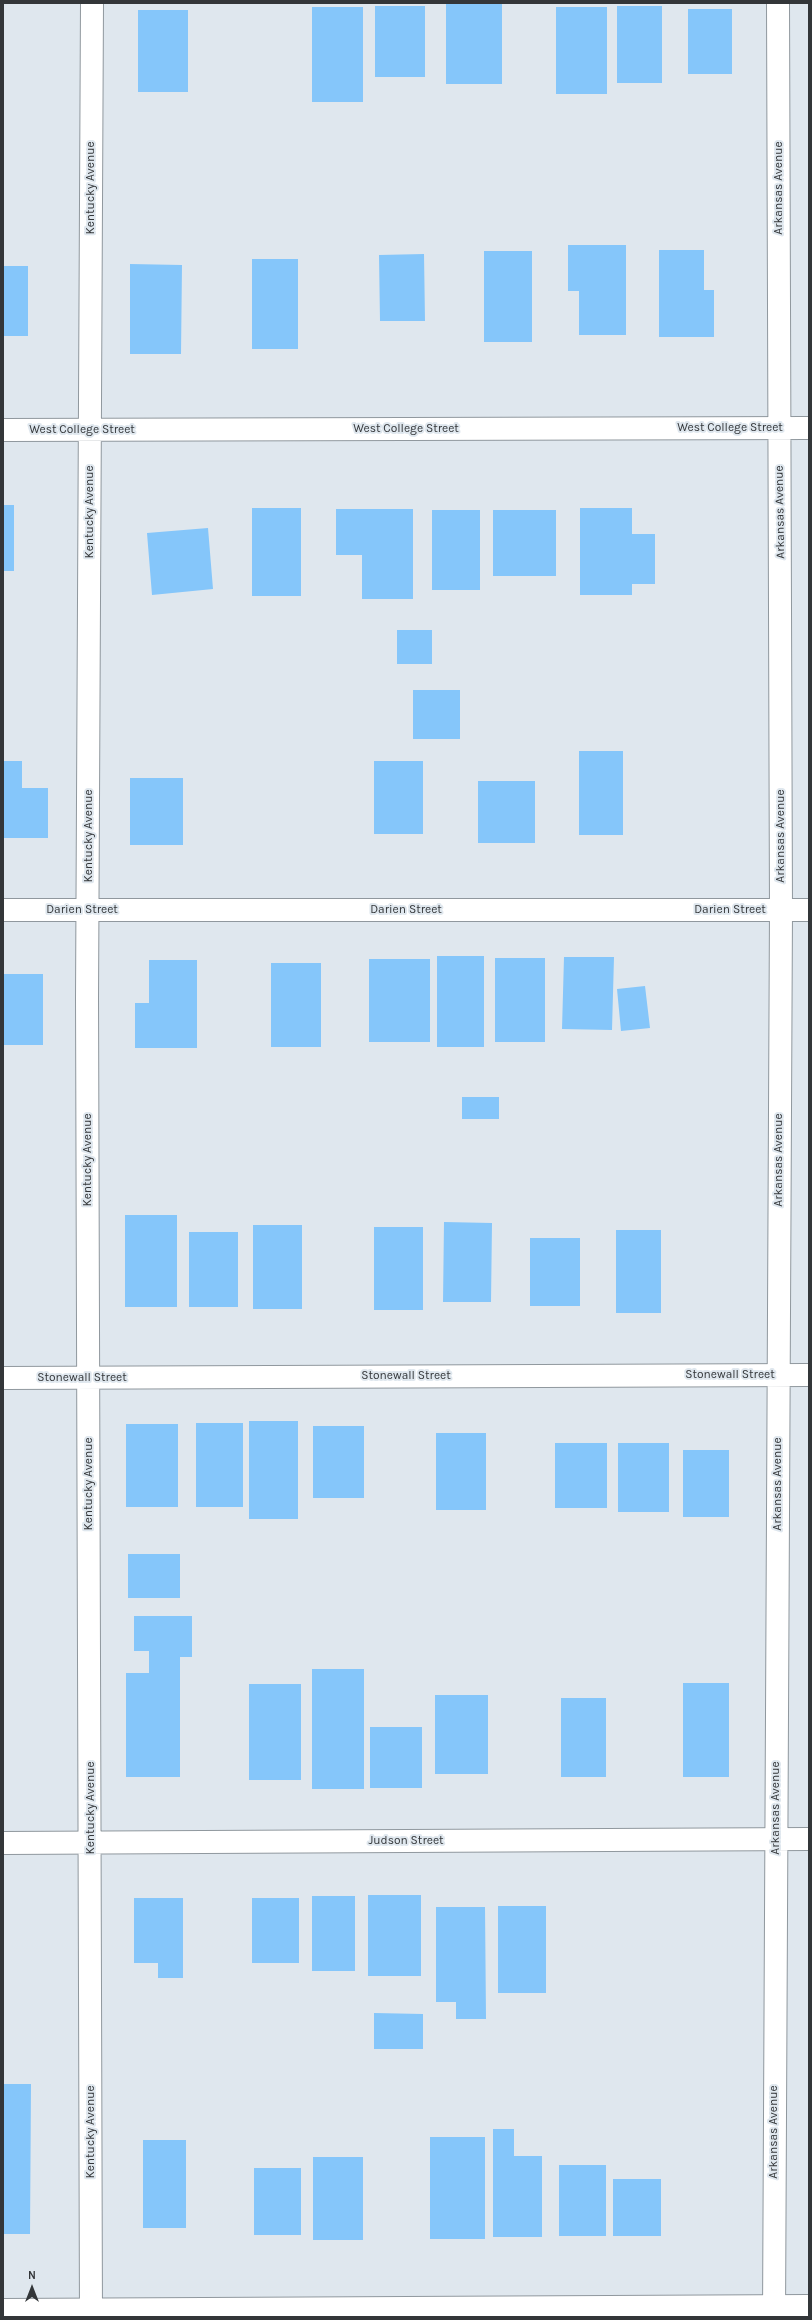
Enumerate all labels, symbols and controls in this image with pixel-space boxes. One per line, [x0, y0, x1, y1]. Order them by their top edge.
street label: Kentucky Avenue [84, 141, 98, 235]
street label: Arkansas Avenue [772, 141, 786, 235]
street label: West College Street [677, 421, 783, 435]
street label: West College Street [353, 422, 459, 436]
street label: West College Street [29, 423, 135, 437]
street label: Kentucky Avenue [83, 465, 97, 559]
street label: Arkansas Avenue [772, 465, 788, 559]
street label: Kentucky Avenue [82, 789, 96, 883]
street label: Arkansas Avenue [774, 789, 788, 883]
street label: Darien Street [46, 903, 118, 917]
street label: Darien Street [370, 903, 442, 917]
street label: Darien Street [694, 903, 766, 917]
street label: Kentucky Avenue [81, 1113, 95, 1207]
street label: Arkansas Avenue [772, 1113, 786, 1207]
street label: Stonewall Street [685, 1368, 775, 1382]
street label: Stonewall Street [361, 1369, 451, 1383]
street label: Stonewall Street [37, 1371, 127, 1385]
street label: Kentucky Avenue [82, 1437, 96, 1531]
street label: Arkansas Avenue [771, 1437, 785, 1531]
street label: Kentucky Avenue [84, 1761, 98, 1855]
street label: Arkansas Avenue [769, 1761, 783, 1855]
street label: Judson Street [368, 1834, 444, 1848]
street label: Kentucky Avenue [84, 2085, 98, 2179]
street label: Arkansas Avenue [767, 2085, 781, 2179]
north arrow [12, 2268, 52, 2308]
text: N [28, 2269, 36, 2282]

